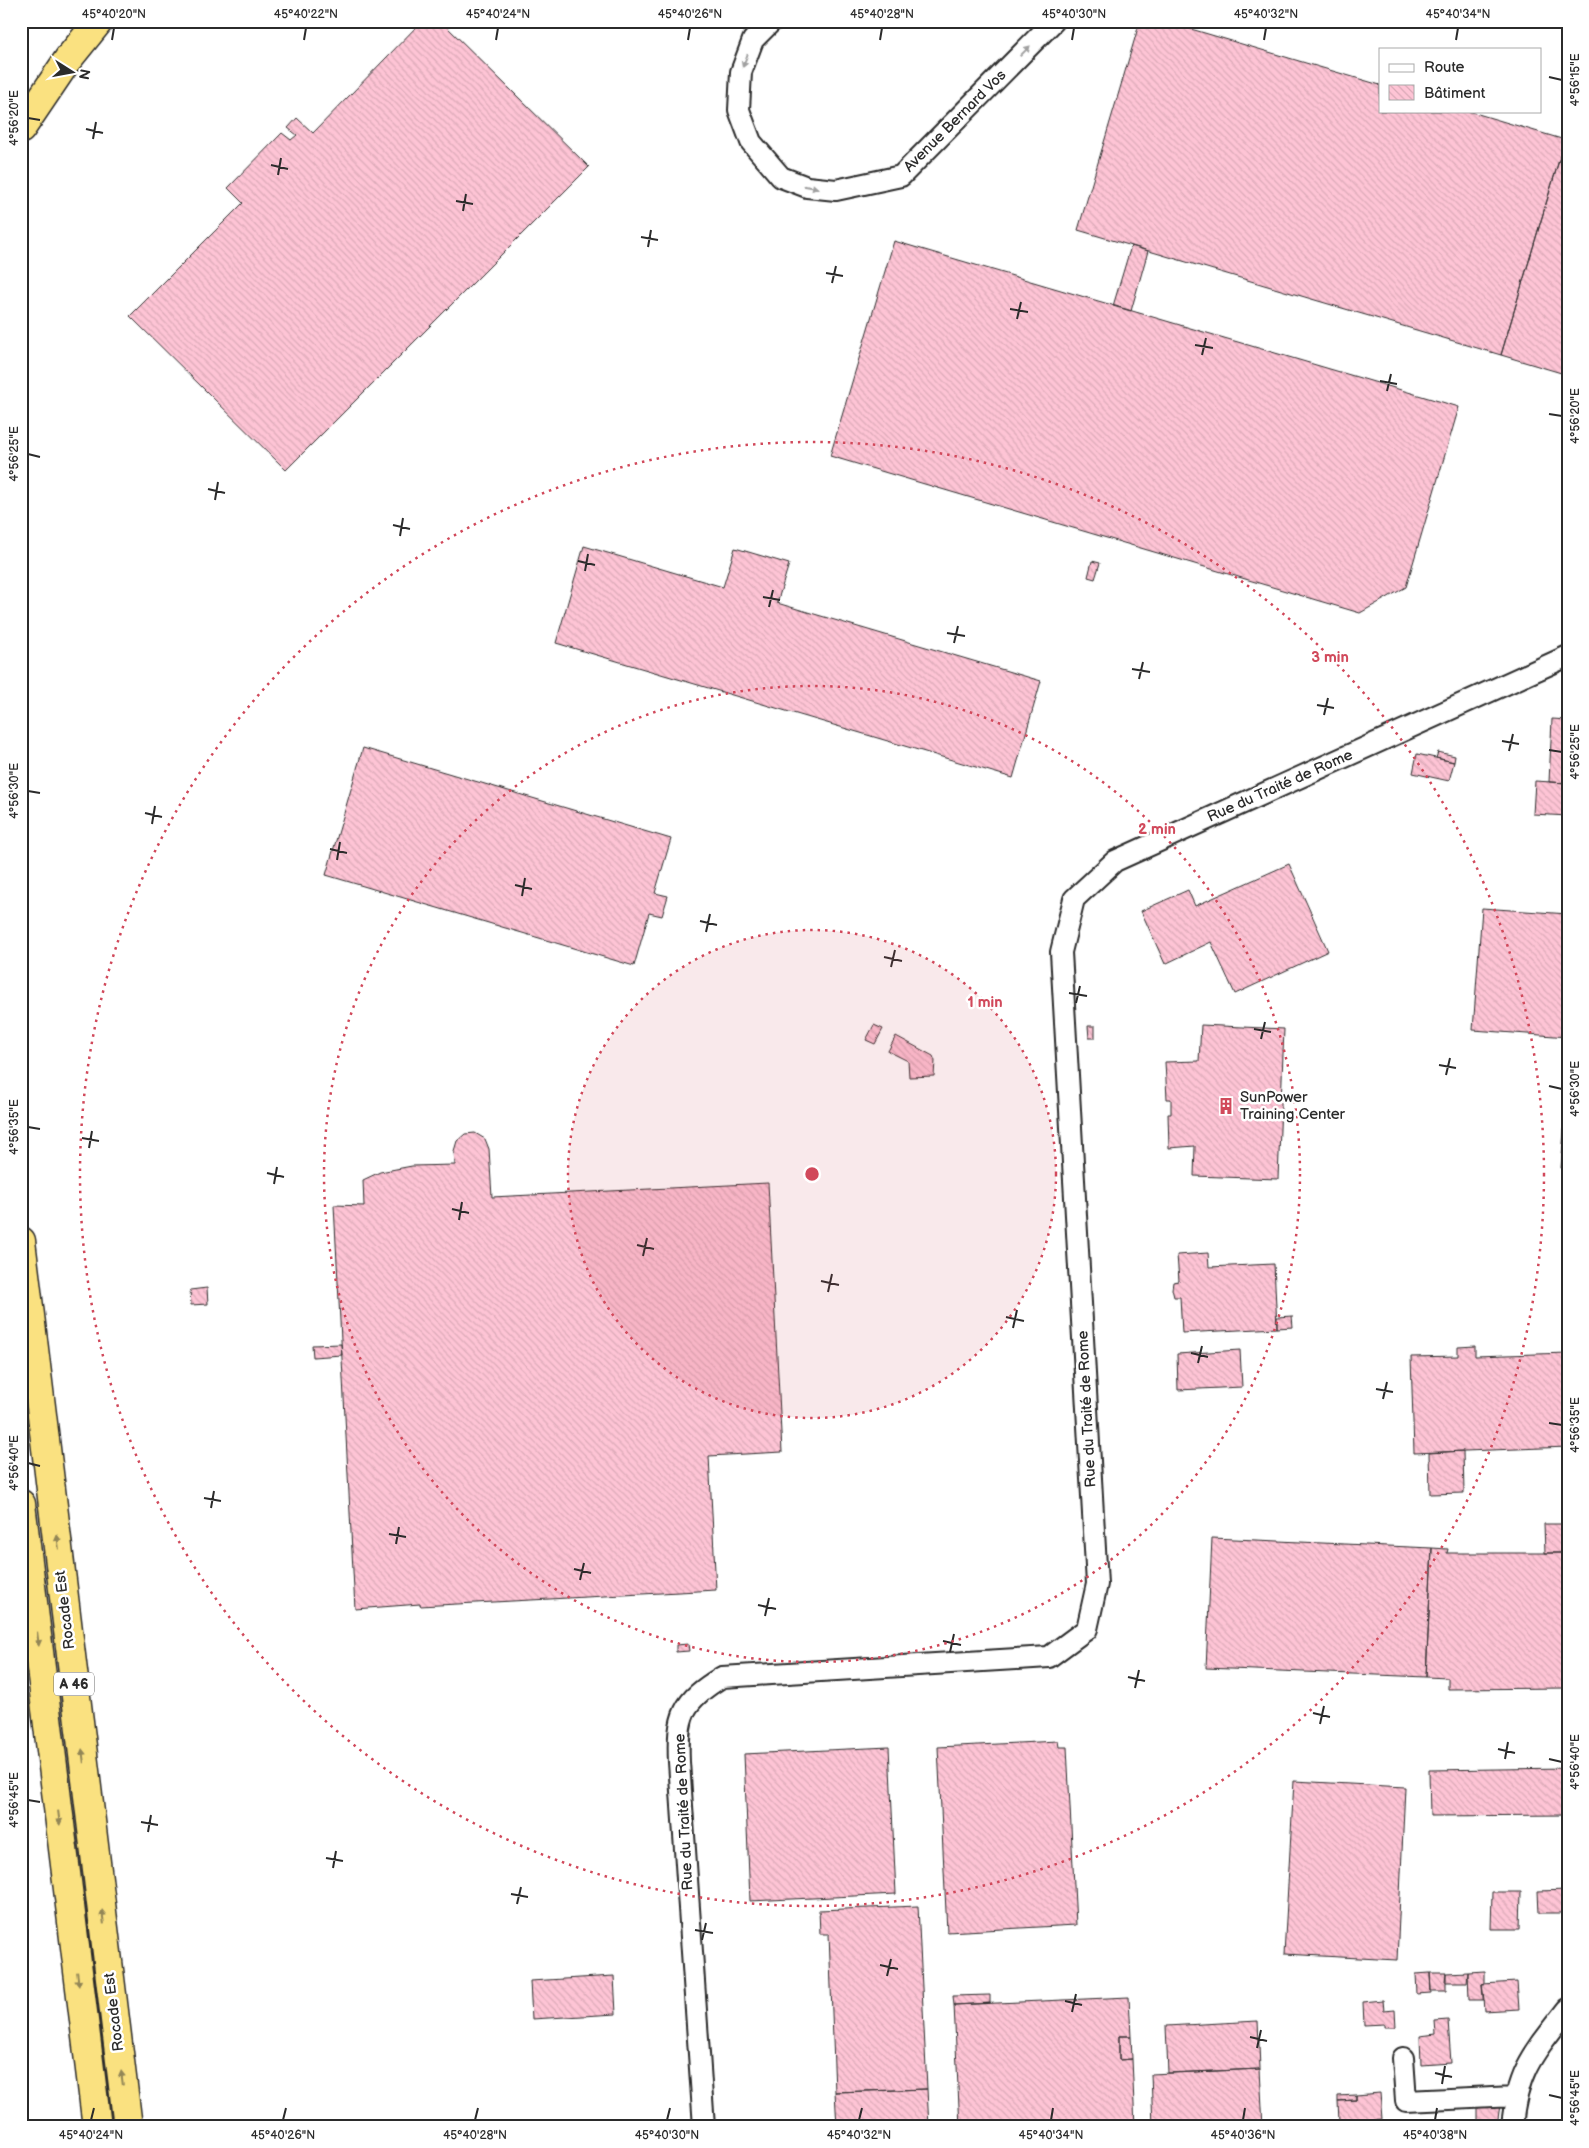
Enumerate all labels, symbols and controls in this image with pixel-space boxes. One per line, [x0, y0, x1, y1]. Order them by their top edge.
text: 45°40'20"N [82, 7, 146, 22]
text: 45°40'22"N [274, 7, 338, 22]
text: 45°40'24"N [466, 7, 530, 22]
text: 45°40'26"N [658, 7, 722, 22]
text: 45°40'28"N [850, 7, 914, 22]
text: 45°40'30"N [1042, 7, 1106, 22]
text: 45°40'32"N [1234, 7, 1298, 22]
text: 45°40'34"N [1426, 7, 1490, 22]
one-way arrow [1019, 45, 1031, 57]
north arrow [48, 48, 98, 98]
legend [1379, 48, 1542, 112]
text: 4°56'15"E [1568, 53, 1583, 107]
one-way arrow [741, 54, 749, 69]
text: Route [1424, 58, 1465, 77]
street label: Avenue Bernard Vos [900, 65, 1011, 176]
text: N [75, 68, 94, 81]
text: Bâtiment [1424, 84, 1486, 103]
text: 4°56'20"E [7, 90, 22, 146]
one-way arrow [804, 183, 820, 191]
text: 4°56'20"E [1568, 388, 1583, 444]
text: 4°56'25"E [7, 426, 22, 482]
text: 3 min [1311, 648, 1349, 667]
text: 4°56'25"E [1568, 724, 1583, 780]
street label: Rue du Traité de Rome [1204, 745, 1356, 827]
text: 4°56'30"E [7, 763, 22, 819]
text: 2 min [1138, 820, 1176, 839]
text: 1 min [967, 993, 1003, 1012]
text: 4°56'30"E [1568, 1061, 1583, 1117]
place label: SunPower Training Center [1240, 1088, 1346, 1124]
building icon: SunPower Training Center [1216, 1096, 1236, 1116]
text: 4°56'35"E [7, 1099, 22, 1155]
centre of rings [803, 1165, 821, 1183]
street label: Rue du Traité de Rome [1073, 1330, 1101, 1488]
text: 4°56'35"E [1568, 1397, 1583, 1453]
text: 4°56'40"E [7, 1435, 22, 1491]
one-way arrow [54, 1534, 62, 1550]
street label: Rocade Est [51, 1569, 79, 1650]
one-way arrow [34, 1632, 42, 1648]
road number: A 46 [54, 1672, 94, 1696]
street label: Rue du Traité de Rome [670, 1733, 698, 1891]
text: 4°56'40"E [1568, 1734, 1583, 1790]
one-way arrow [79, 1747, 87, 1763]
text: 4°56'45"E [7, 1772, 22, 1828]
one-way arrow [55, 1810, 63, 1826]
one-way arrow [99, 1909, 107, 1925]
street label: Rocade Est [100, 1971, 128, 2052]
one-way arrow [74, 1972, 82, 1988]
one-way arrow [118, 2070, 126, 2086]
text: 4°56'45"E [1568, 2070, 1583, 2126]
text: 45°40'24"N [59, 2128, 123, 2143]
text: 45°40'26"N [251, 2128, 315, 2143]
text: 45°40'28"N [443, 2128, 507, 2143]
text: 45°40'30"N [635, 2128, 699, 2143]
text: 45°40'32"N [827, 2128, 891, 2143]
text: 45°40'34"N [1019, 2128, 1083, 2143]
text: 45°40'36"N [1211, 2128, 1275, 2143]
text: 45°40'38"N [1403, 2128, 1467, 2143]

